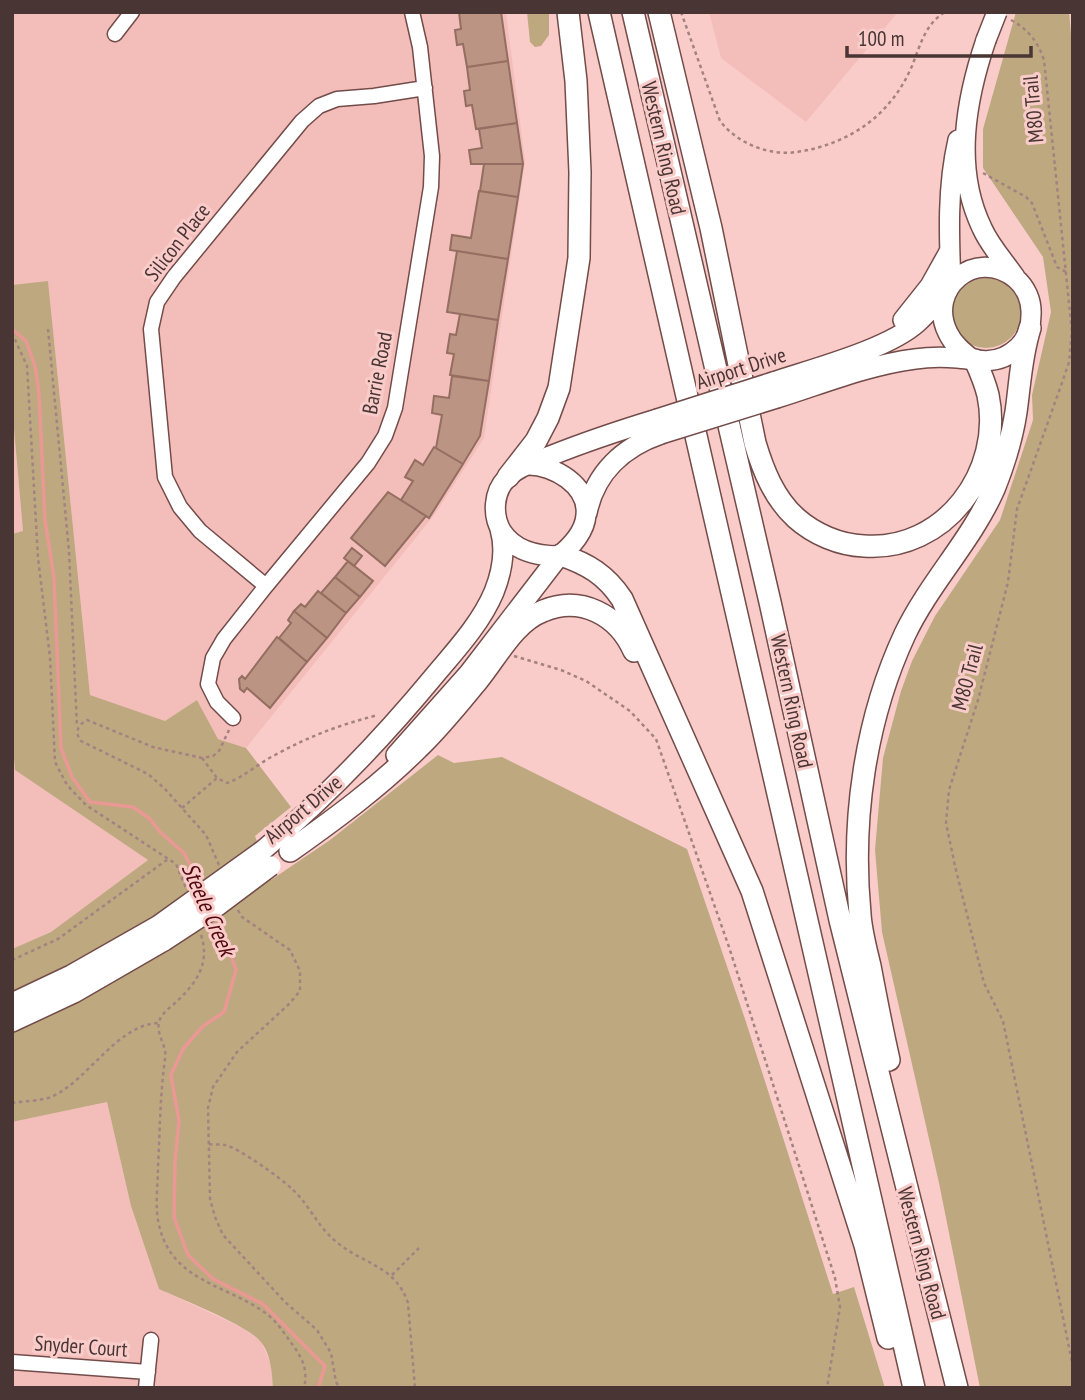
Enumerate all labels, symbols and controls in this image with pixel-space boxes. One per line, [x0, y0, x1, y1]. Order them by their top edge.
scale bar [847, 14, 1031, 58]
text: 100 m [858, 25, 904, 52]
street label: M80 Trail [1017, 74, 1049, 144]
street label: Western Ring Road [636, 79, 692, 217]
street label: Silicon Place [138, 198, 216, 286]
street label: Barrie Road [356, 330, 398, 416]
street label: Airport Drive [693, 341, 789, 395]
street label: Western Ring Road [765, 632, 819, 770]
street label: M80 Trail [945, 641, 989, 713]
street label: Airport Drive [259, 769, 347, 849]
water label: Steele Creek [176, 858, 244, 963]
street label: Western Ring Road [891, 1184, 953, 1322]
street label: Snyder Court [34, 1329, 129, 1363]

